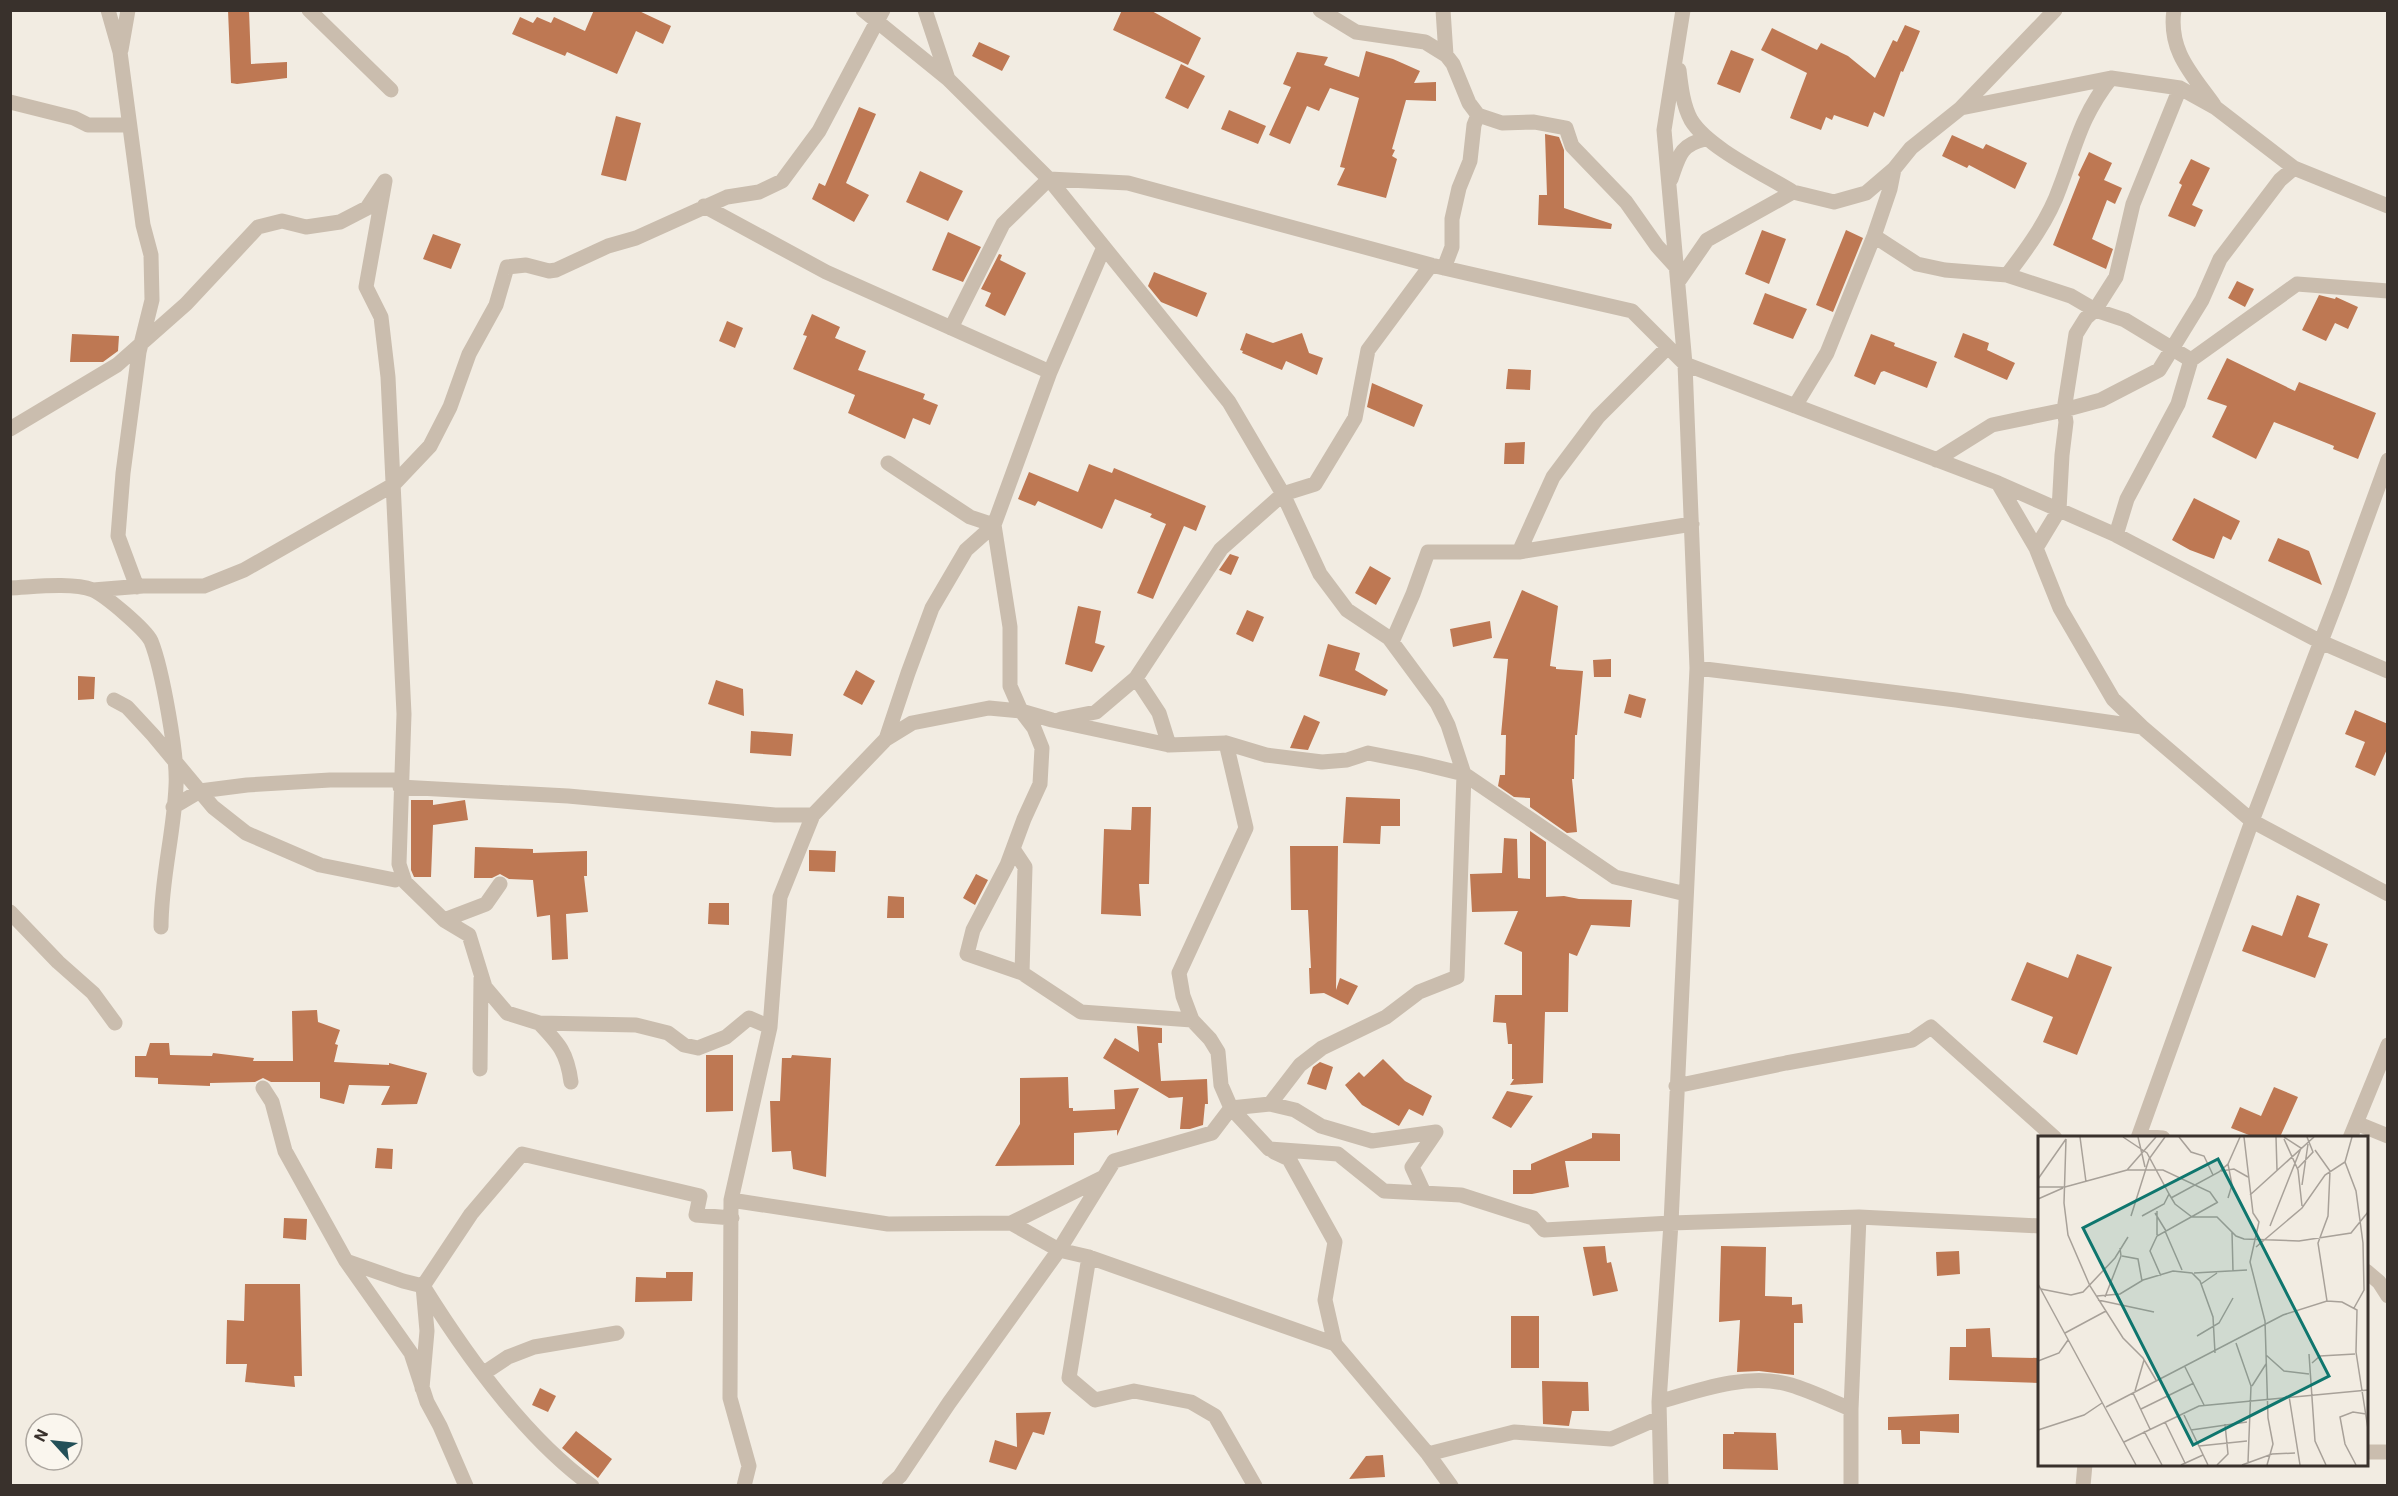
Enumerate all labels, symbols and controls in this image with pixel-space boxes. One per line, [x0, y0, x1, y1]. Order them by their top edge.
inset map [2038, 1136, 2368, 1466]
north arrow [24, 1412, 84, 1472]
text: N [30, 1426, 52, 1445]

